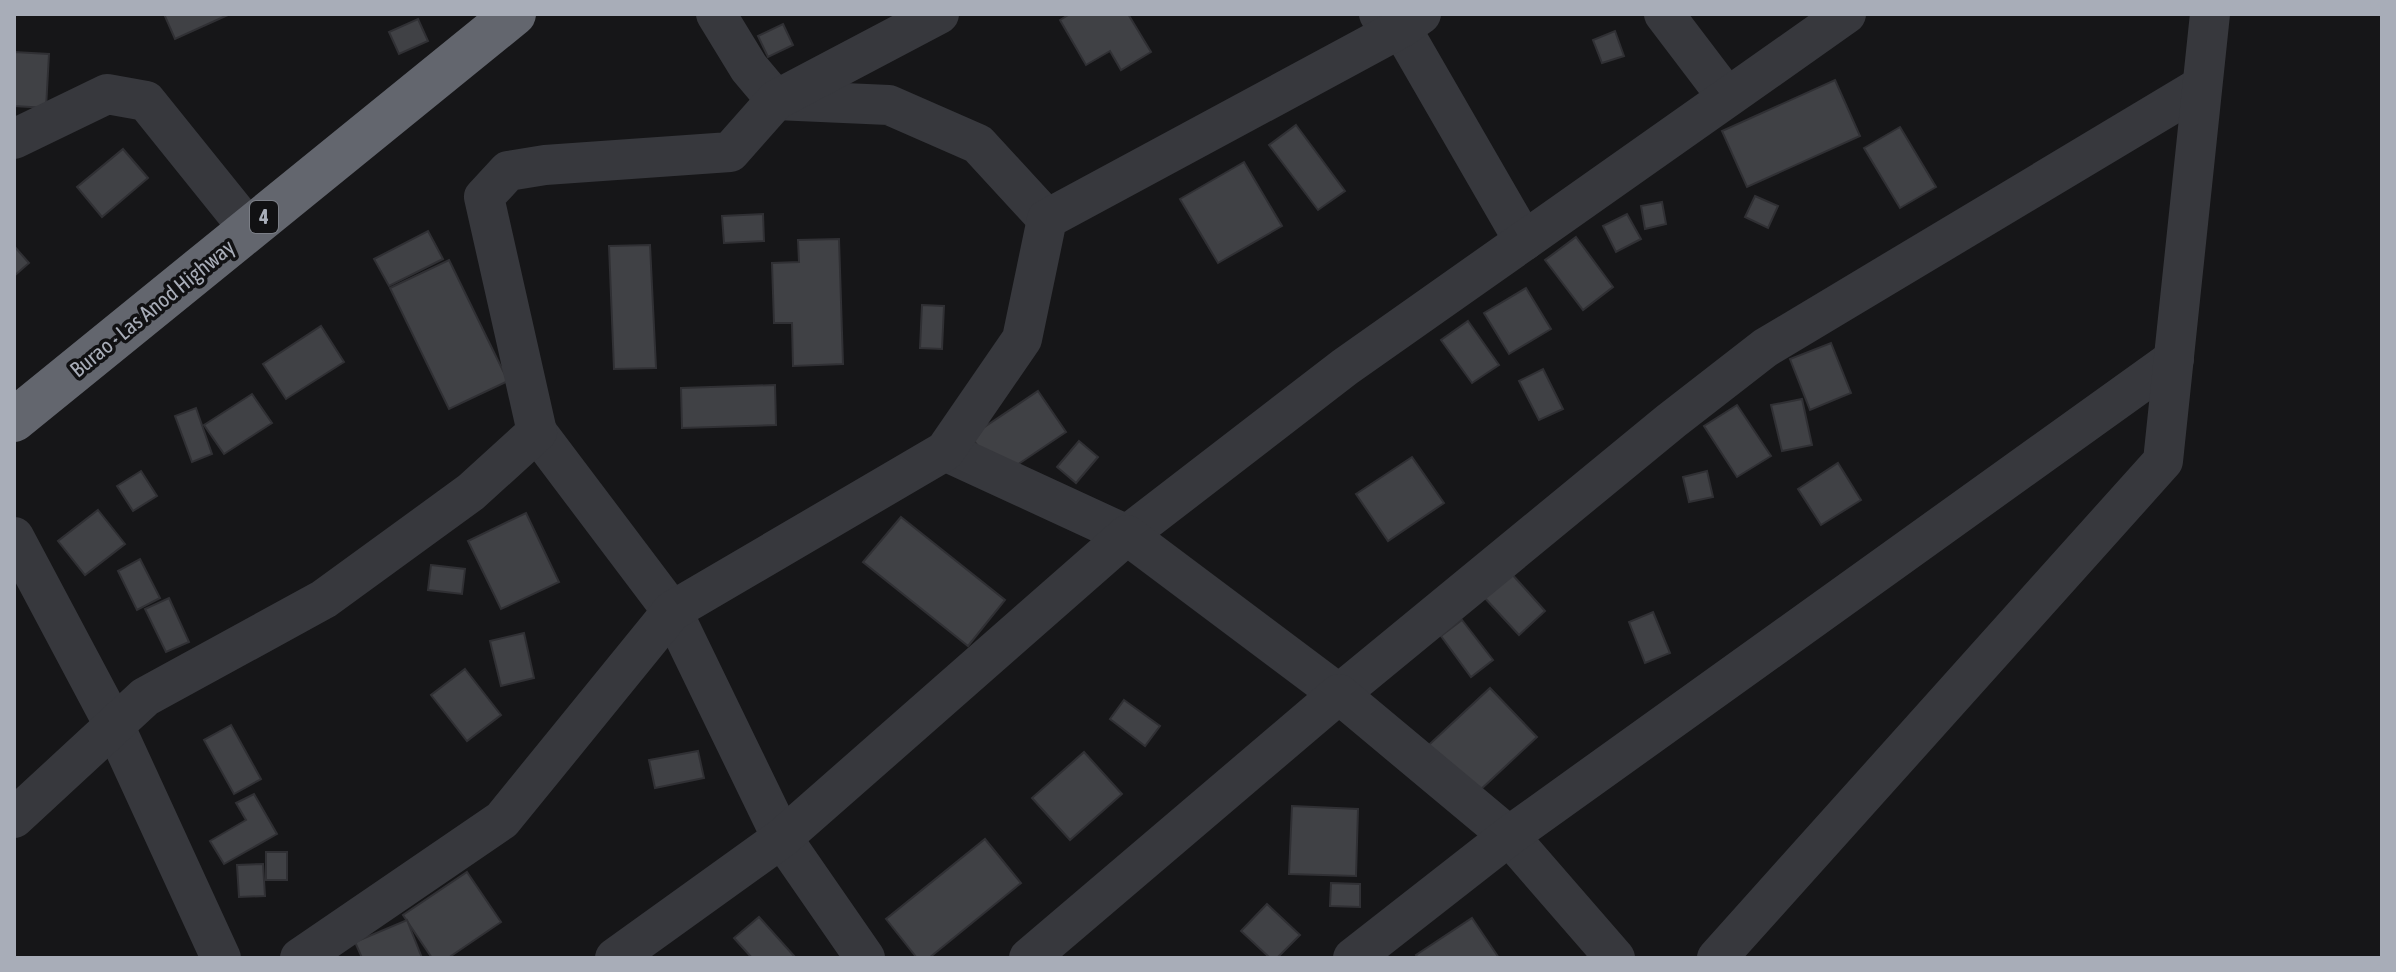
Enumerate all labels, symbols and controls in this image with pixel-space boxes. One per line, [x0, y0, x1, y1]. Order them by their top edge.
road number: 4 [250, 201, 278, 233]
street label: Burao - Las Anod Highway [64, 234, 240, 382]

